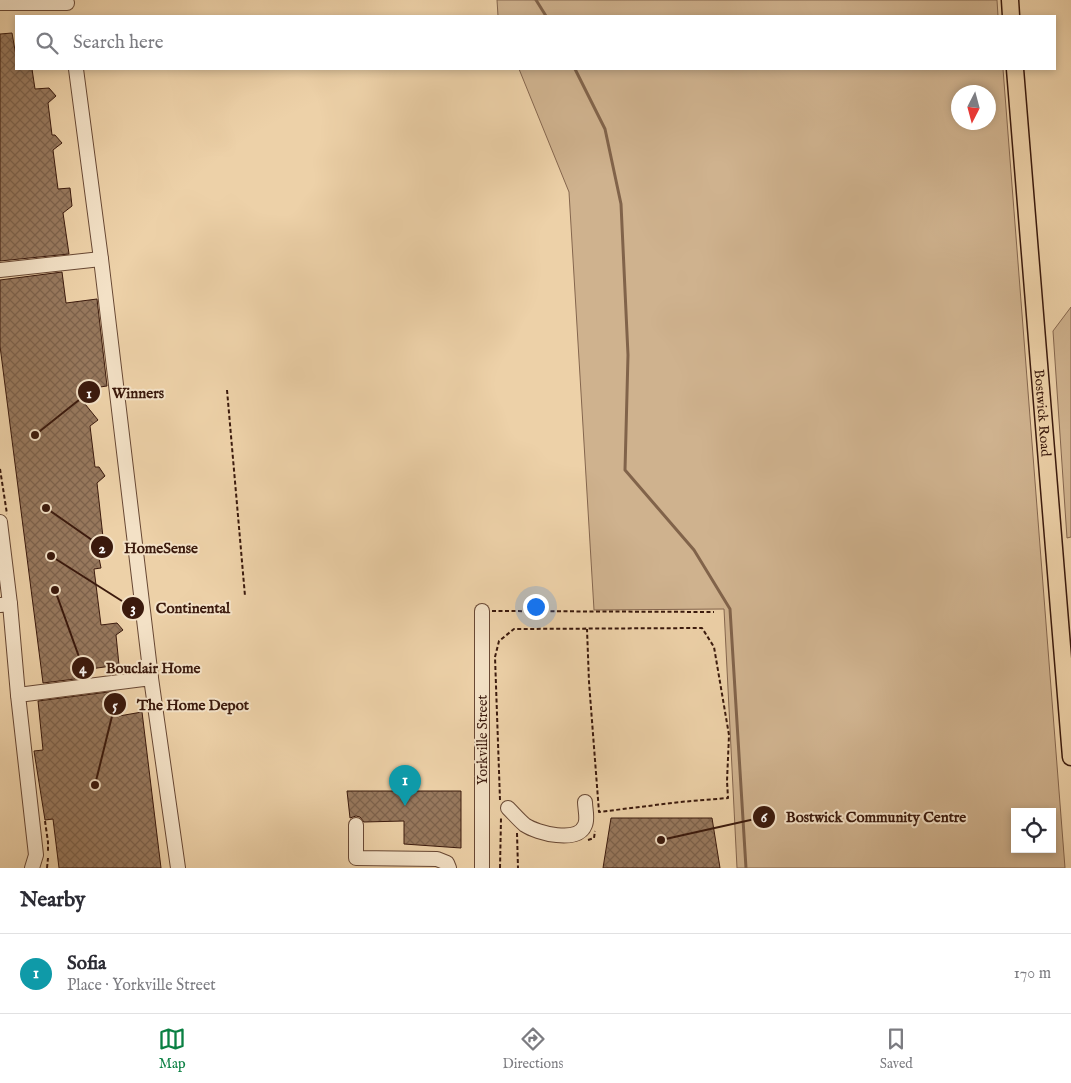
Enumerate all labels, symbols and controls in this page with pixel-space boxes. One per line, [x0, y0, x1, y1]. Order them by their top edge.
search box [15, 15, 1056, 70]
icon: search [33, 29, 61, 57]
text: Search here [73, 31, 164, 55]
north arrow [951, 85, 996, 130]
street label: Bostwick Road [1029, 369, 1055, 458]
callout: Winners [77, 377, 174, 407]
text: 1 [86, 384, 92, 403]
text: Winners [111, 384, 165, 403]
callout: HomeSense [89, 532, 208, 562]
text: 2 [98, 539, 106, 558]
text: HomeSense [124, 539, 198, 558]
callout: Continental [121, 593, 240, 623]
your location [523, 594, 549, 620]
text: 3 [130, 599, 136, 618]
text: Continental [156, 599, 231, 618]
callout: Bouclair Home [71, 653, 210, 683]
text: 4 [79, 659, 87, 678]
text: Bouclair Home [106, 659, 200, 678]
callout: The Home Depot [102, 689, 259, 719]
street label: Yorkville Street [474, 695, 492, 785]
text: 5 [112, 696, 118, 715]
text: The Home Depot [136, 696, 250, 715]
pin: 1 [389, 765, 421, 806]
callout: Bostwick Community Centre [751, 802, 977, 832]
text: 6 [761, 808, 768, 827]
text: Bostwick Community Centre [786, 808, 966, 827]
map controls [1011, 808, 1056, 853]
button: locate [1011, 808, 1056, 853]
text: Nearby [20, 887, 85, 914]
text: Sofia [67, 952, 106, 976]
text: 1 [33, 964, 39, 984]
text: 170 m [1014, 964, 1051, 984]
text: Place · Yorkville Street [67, 976, 216, 996]
tab: Map [158, 1025, 186, 1073]
tab: Directions [502, 1025, 563, 1073]
tab: Saved [880, 1025, 913, 1073]

